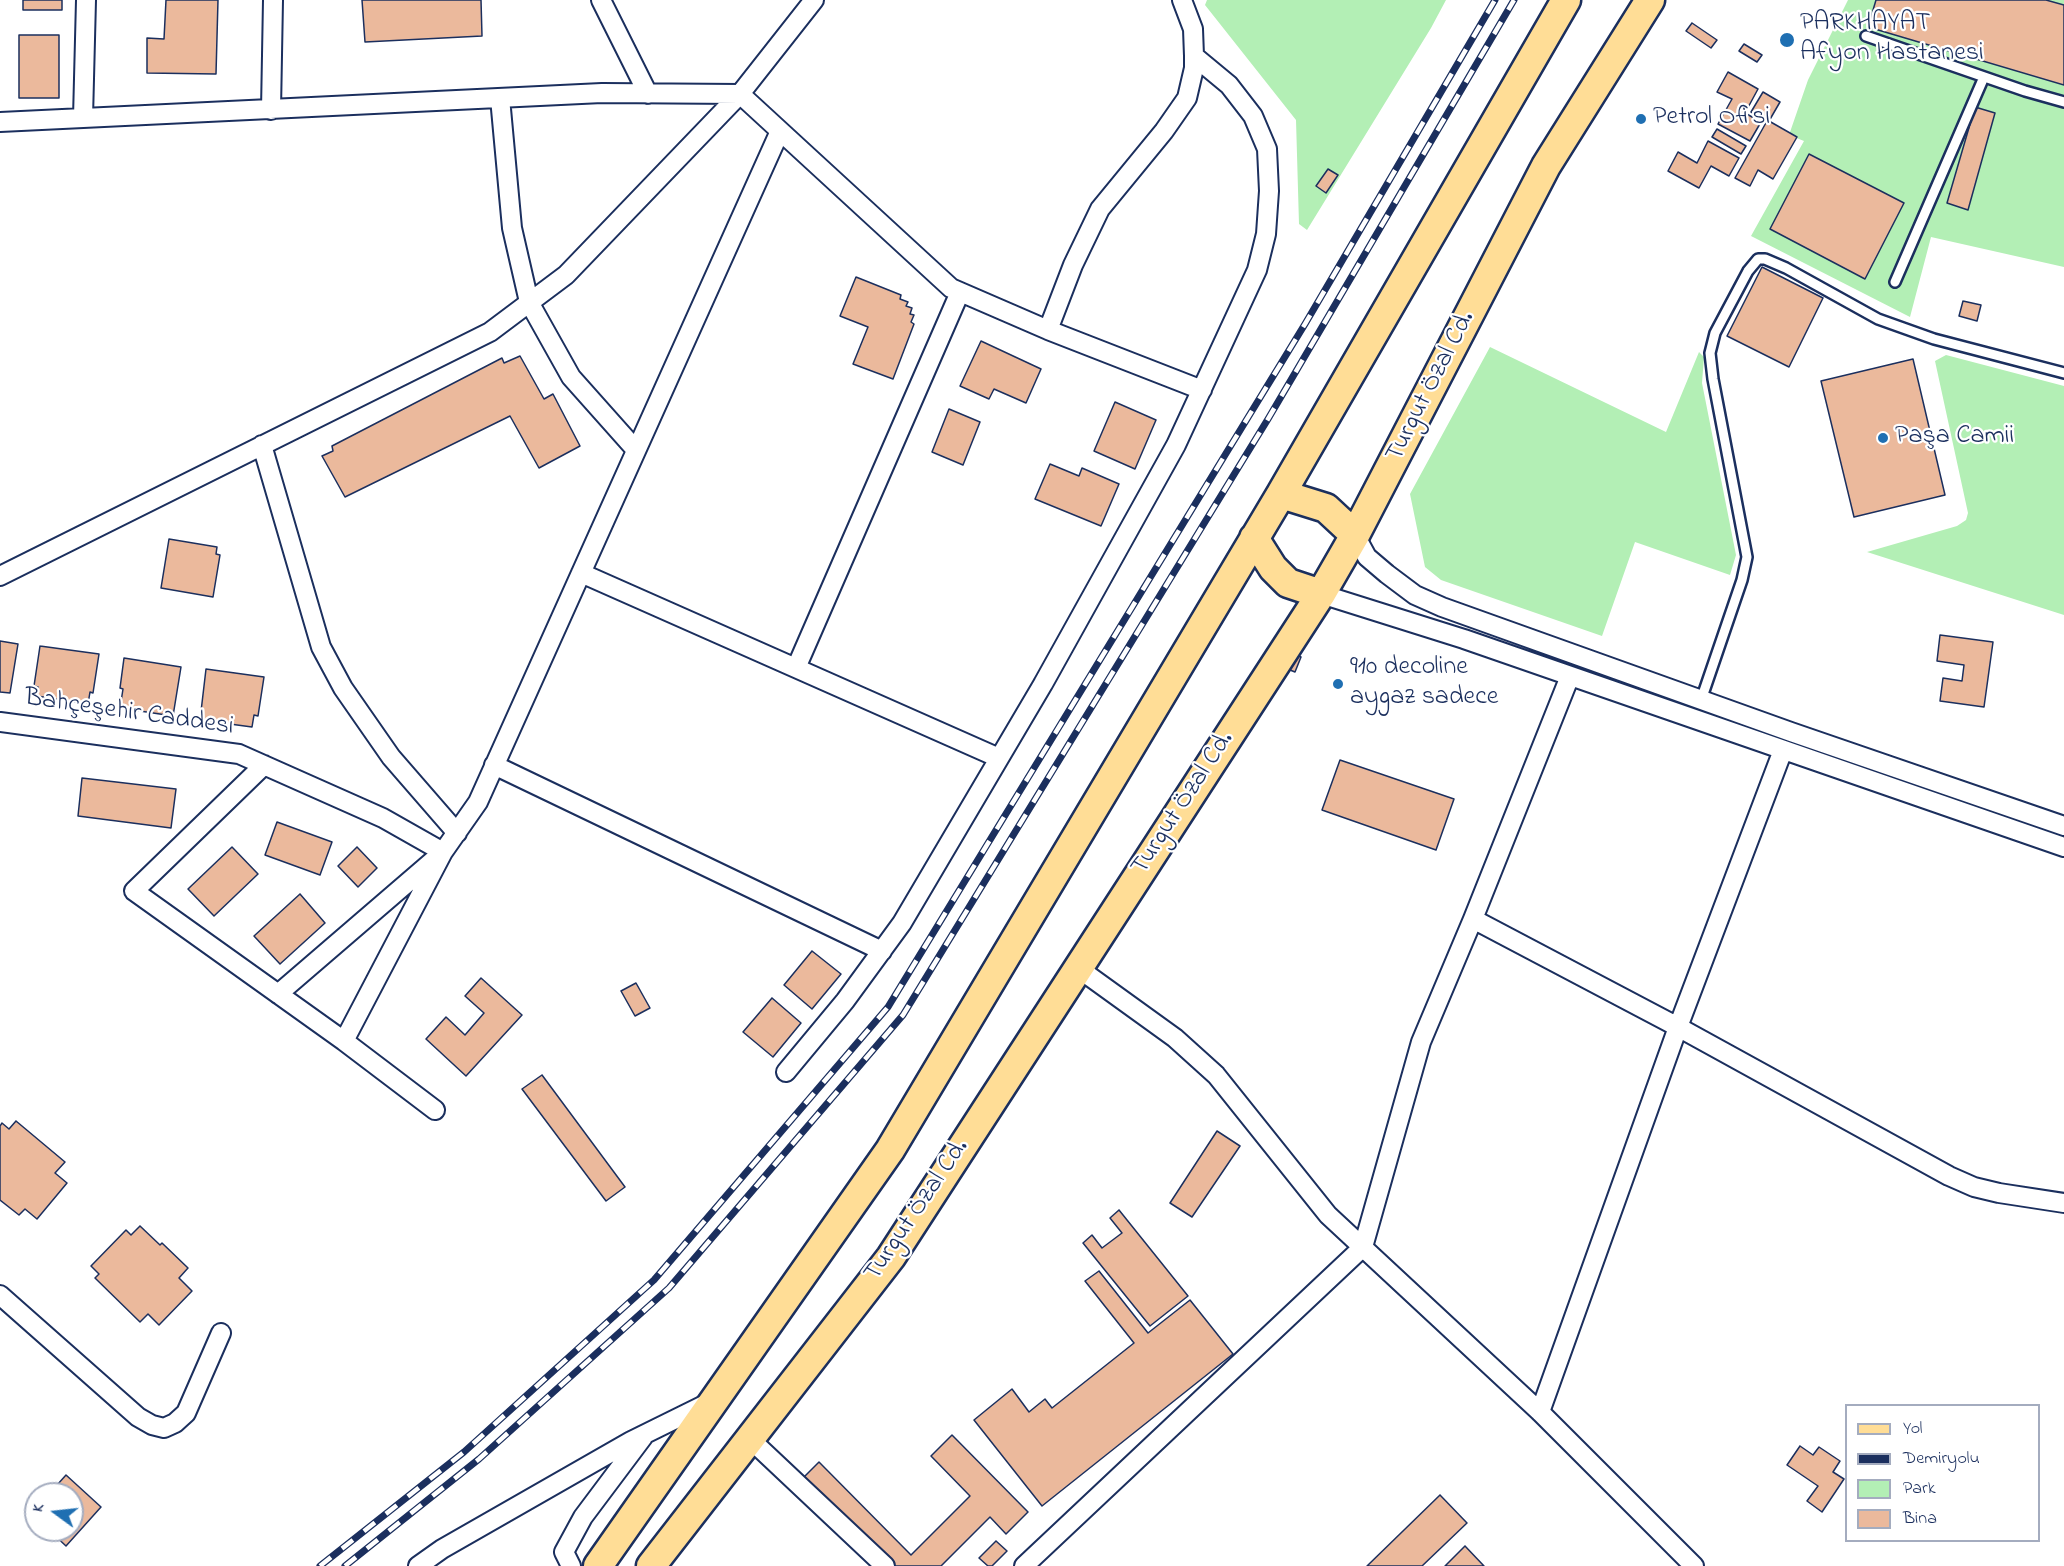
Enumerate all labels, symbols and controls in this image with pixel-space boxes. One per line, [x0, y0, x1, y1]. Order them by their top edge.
place label: PARKHAYAT Afyon Hastanesi [1800, 9, 1984, 70]
marker: PARKHAYAT Afyon Hastanesi [1778, 31, 1796, 49]
place label: Petrol Ofisi [1653, 103, 1770, 135]
marker: Petrol Ofisi [1634, 112, 1648, 126]
street label: Turgut Özal Cd. [1381, 306, 1483, 468]
place label: Paşa Camii [1895, 422, 2014, 454]
marker: Paşa Camii [1876, 431, 1890, 445]
place label: 910 decoline aygaz sadece [1350, 653, 1498, 714]
marker: 910 decoline aygaz sadece [1331, 677, 1345, 691]
street label: Bahçeşehir Caddesi [23, 684, 235, 744]
street label: Turgut Özal Cd. [1126, 726, 1242, 882]
street label: Turgut Özal Cd. [859, 1134, 977, 1288]
legend [1845, 1404, 2040, 1542]
text: Yol [1903, 1416, 1923, 1442]
text: Demiryolu [1903, 1446, 1980, 1472]
text: Park [1903, 1476, 1936, 1502]
north arrow [24, 1482, 84, 1542]
text: K [26, 1501, 51, 1515]
text: Bina [1903, 1506, 1937, 1532]

